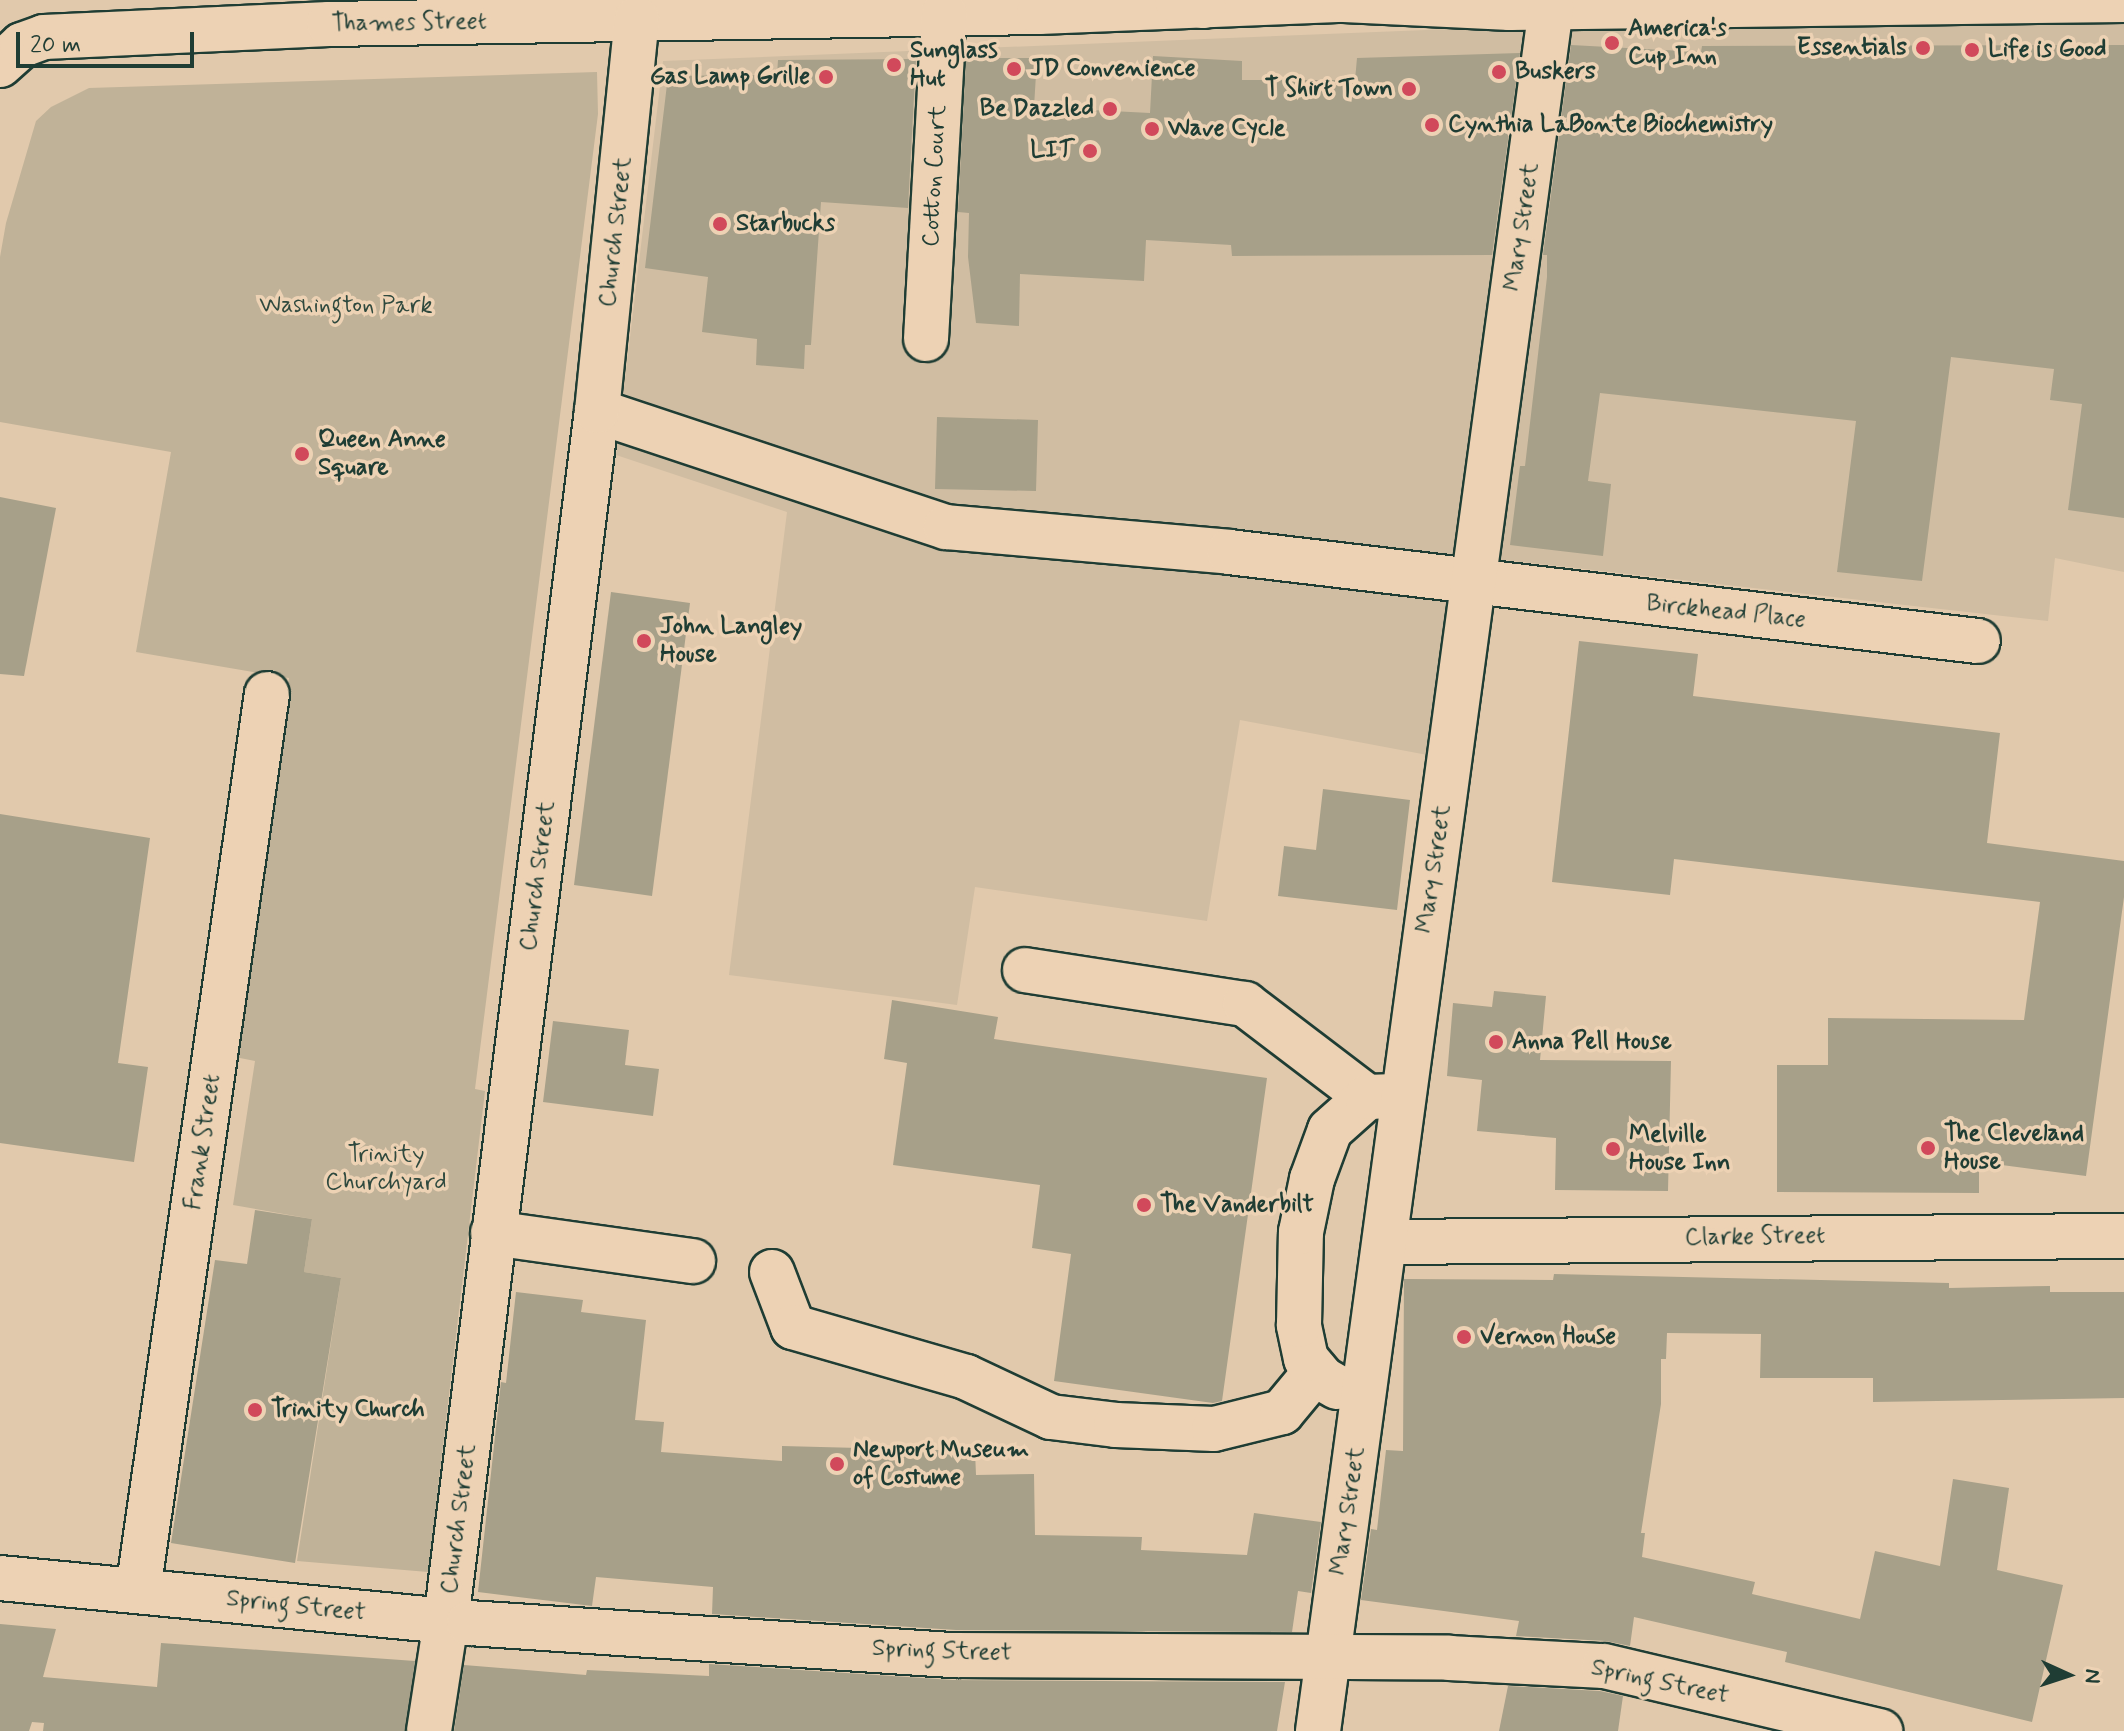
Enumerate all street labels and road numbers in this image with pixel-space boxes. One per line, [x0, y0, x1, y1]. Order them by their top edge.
street label: Thames Street [329, 7, 489, 39]
street label: Cotton Court [917, 107, 953, 245]
street label: Church Street [594, 155, 638, 309]
street label: Mary Street [1499, 161, 1545, 293]
street label: Birckhead Place [1645, 589, 1807, 635]
street label: Church Street [515, 799, 561, 953]
street label: Mary Street [1411, 803, 1457, 935]
street label: Frank Street [179, 1070, 227, 1214]
street label: Clarke Street [1682, 1221, 1828, 1253]
street label: Church Street [436, 1442, 482, 1596]
street label: Mary Street [1325, 1445, 1371, 1577]
street label: Spring Street [225, 1584, 367, 1628]
street label: Spring Street [872, 1634, 1012, 1668]
street label: Spring Street [1589, 1653, 1731, 1711]

